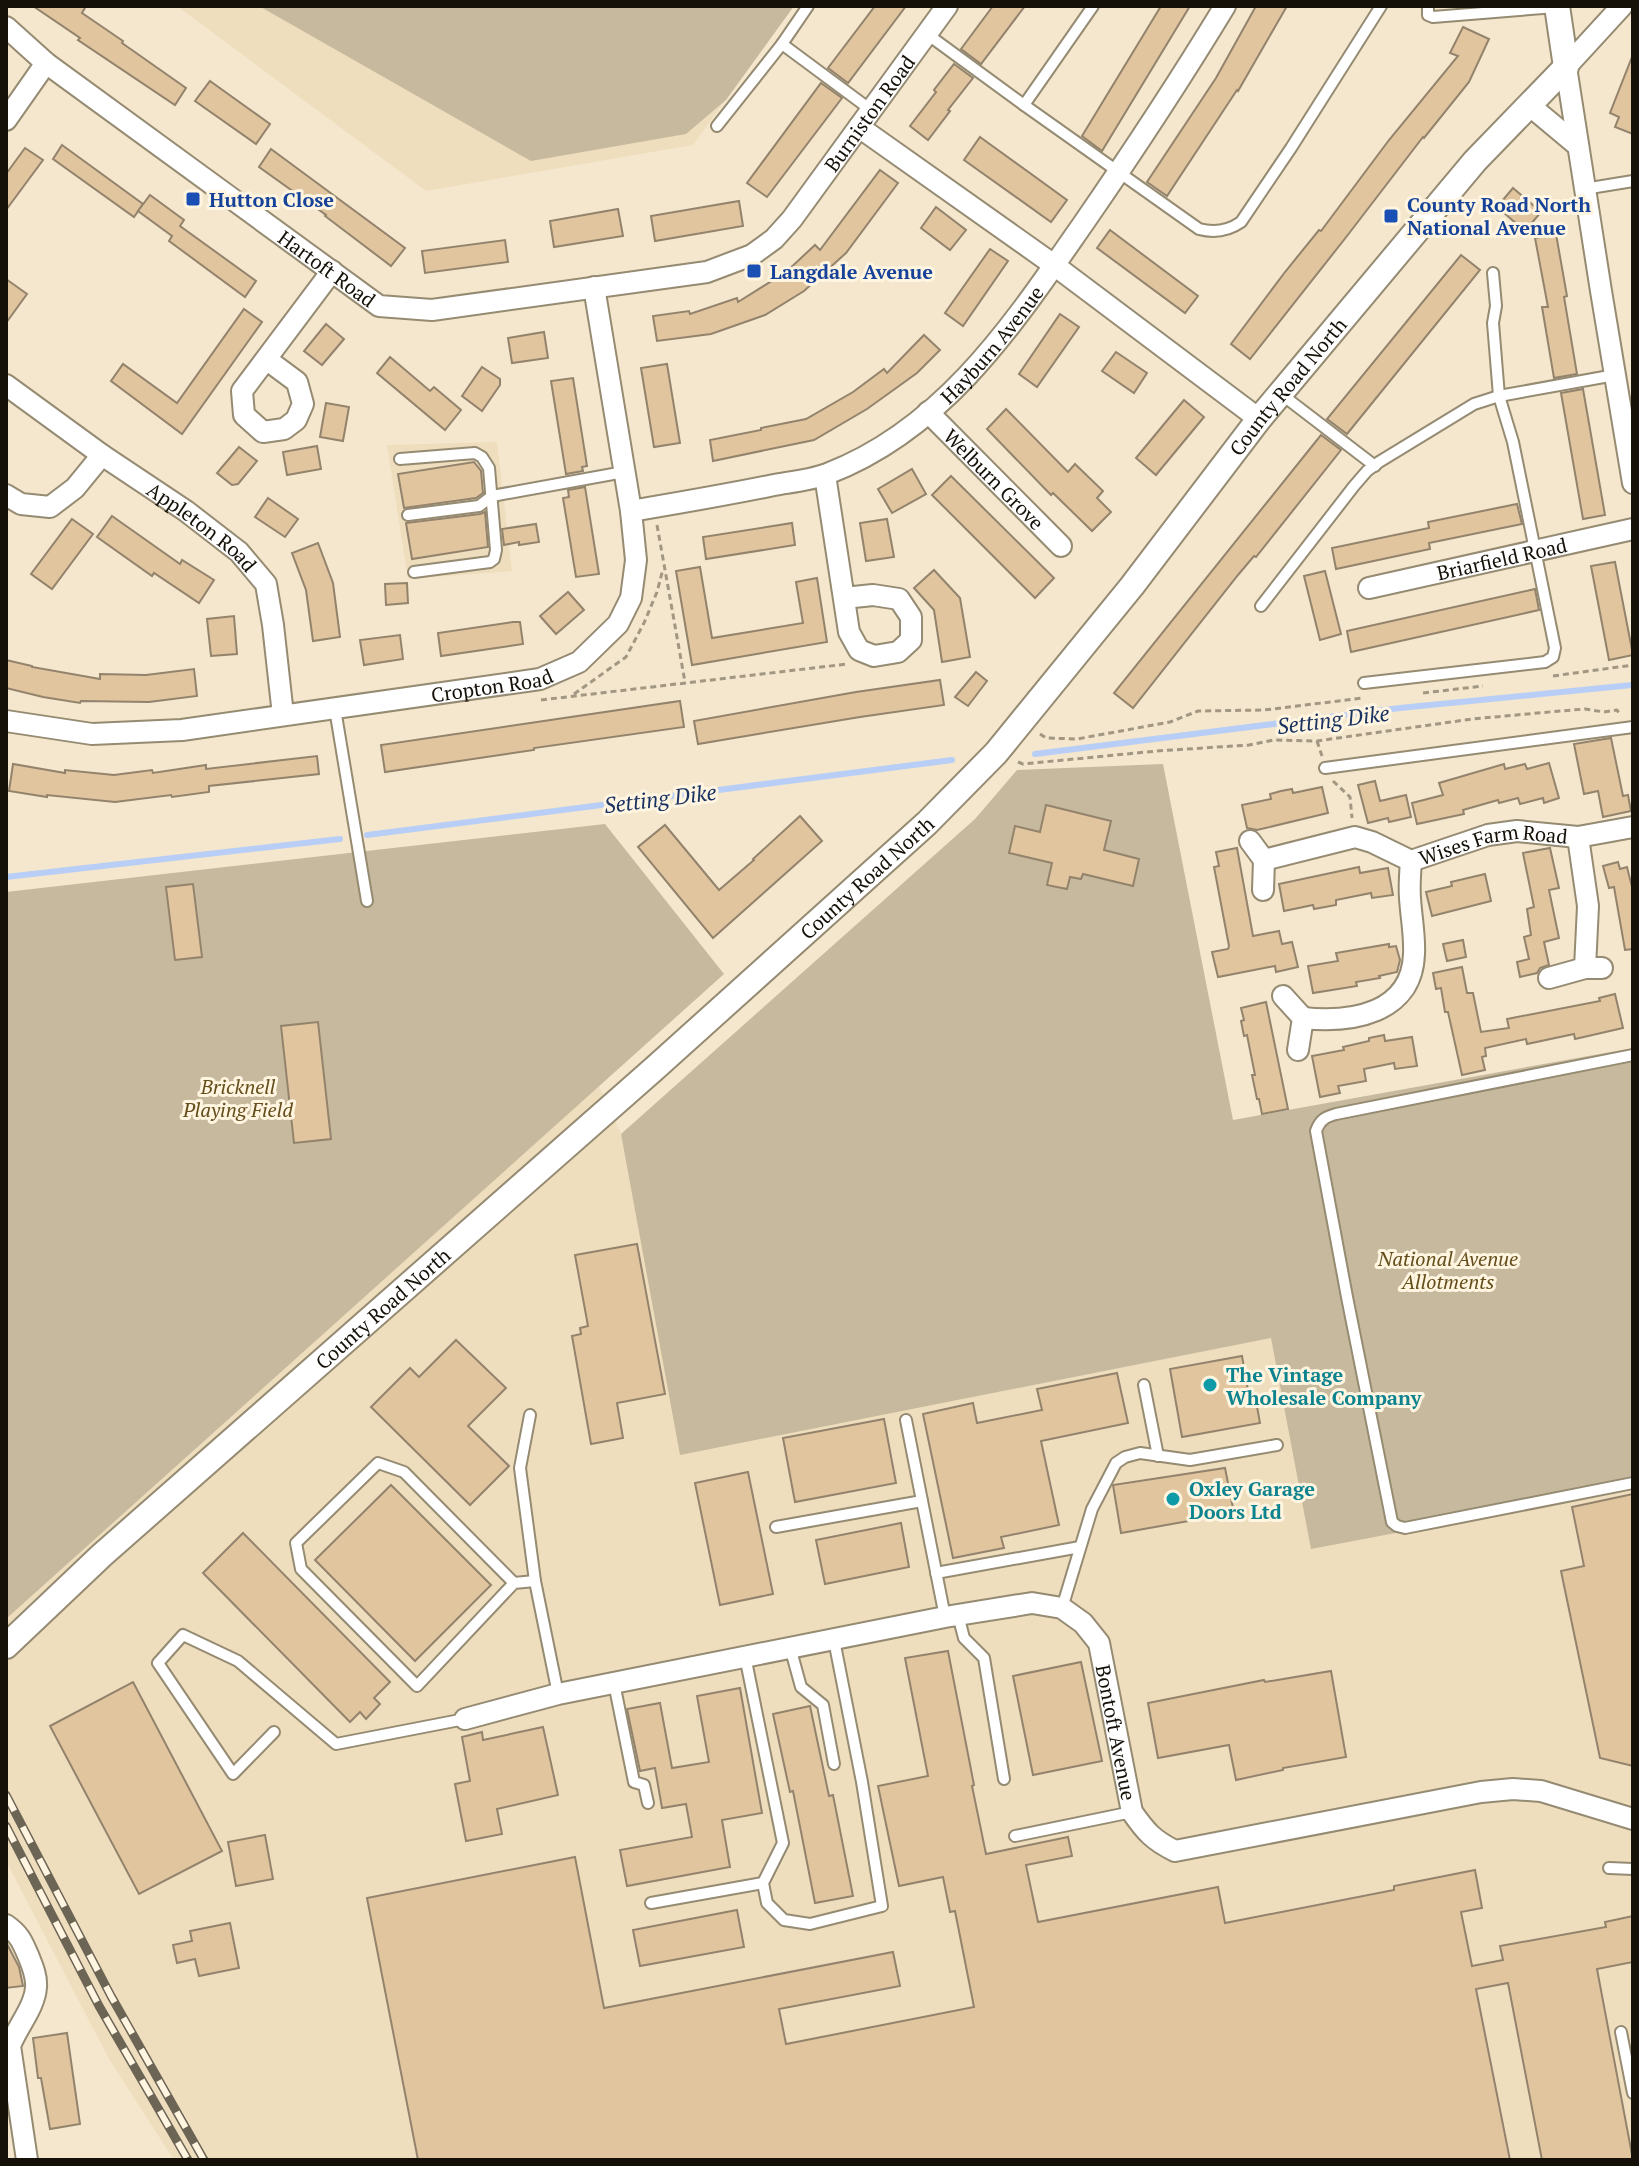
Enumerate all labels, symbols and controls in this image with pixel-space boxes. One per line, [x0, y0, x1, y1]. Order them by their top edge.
street label: Burniston Road [818, 49, 921, 177]
place label: Hutton Close [209, 186, 334, 213]
marker: Hutton Close [184, 190, 202, 208]
place label: County Road North National Avenue [1407, 191, 1591, 241]
marker: County Road North National Avenue [1382, 207, 1400, 225]
street label: Hartoft Road [273, 224, 381, 313]
place label: Langdale Avenue [770, 258, 933, 285]
marker: Langdale Avenue [745, 262, 763, 280]
street label: Hayburn Avenue [934, 280, 1049, 409]
street label: County Road North [1223, 311, 1352, 461]
street label: Welburn Grove [938, 422, 1050, 535]
street label: Appleton Road [142, 475, 263, 577]
street label: Briarfield Road [1434, 531, 1569, 586]
street label: Cropton Road [429, 662, 557, 708]
water label: Setting Dike [1275, 698, 1391, 740]
water label: Setting Dike [602, 777, 718, 819]
street label: County Road North [794, 810, 940, 945]
street label: Wises Farm Road [1415, 817, 1569, 871]
park label: Bricknell Playing Field [182, 1073, 293, 1123]
street label: County Road North [309, 1241, 456, 1375]
park label: National Avenue Allotments [1377, 1245, 1518, 1295]
place label: The Vintage Wholesale Company [1226, 1361, 1422, 1411]
marker: The Vintage Wholesale Company [1201, 1376, 1219, 1394]
place label: Oxley Garage Doors Ltd [1189, 1475, 1315, 1525]
marker: Oxley Garage Doors Ltd [1164, 1490, 1182, 1508]
street label: Bontoft Avenue [1090, 1662, 1143, 1803]

